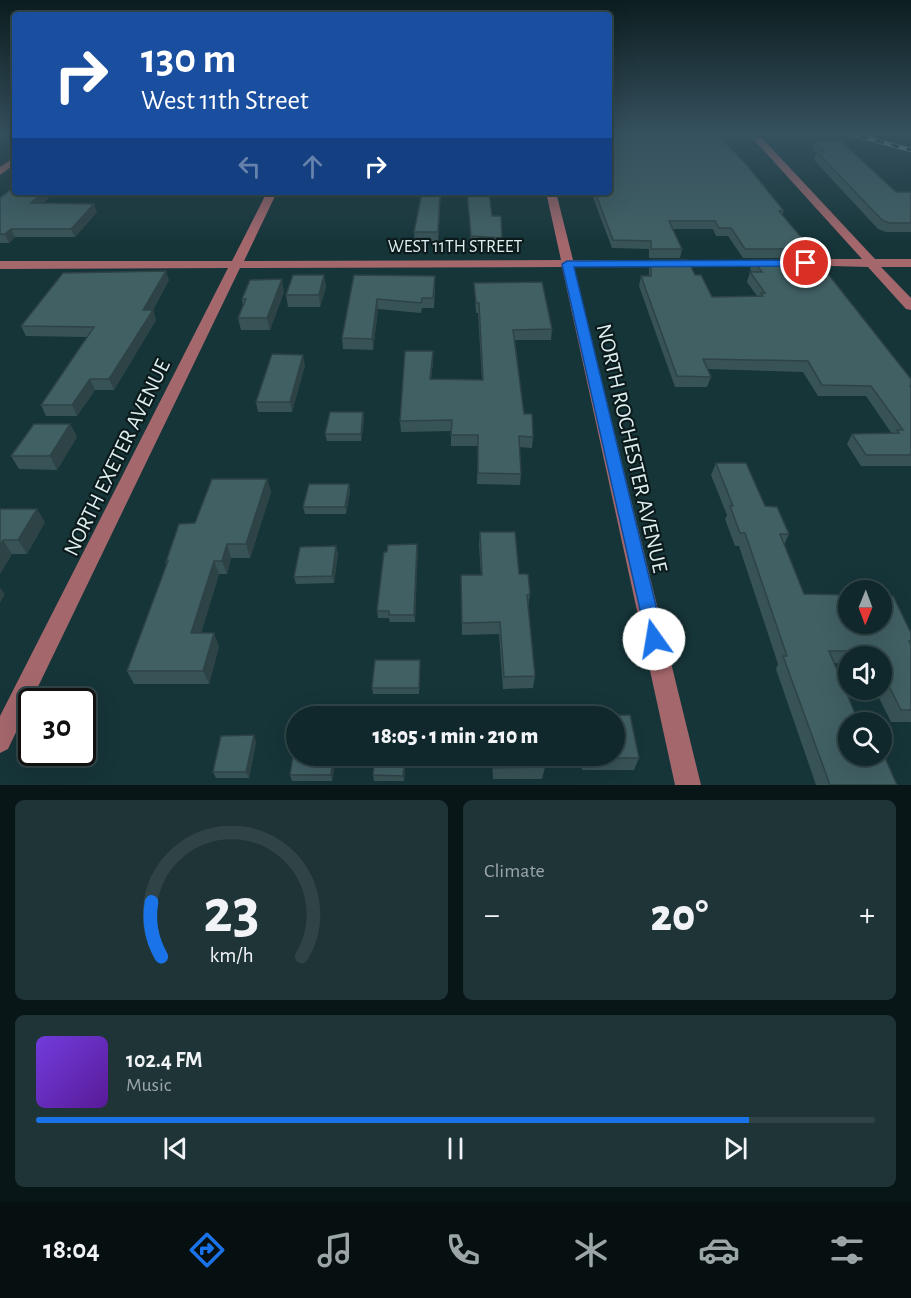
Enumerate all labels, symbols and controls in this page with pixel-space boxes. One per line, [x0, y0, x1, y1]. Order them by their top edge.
icon: right [42, 36, 120, 114]
text: 130 m [141, 38, 236, 80]
text: West 11th Street [141, 87, 309, 114]
icon: left [233, 150, 266, 183]
icon: ahead [296, 150, 329, 183]
icon: right [359, 150, 392, 183]
pin [780, 237, 831, 288]
street label: WEST 11TH STREET [388, 238, 522, 256]
icon: arrive [789, 246, 822, 279]
street label: NORTH ROCHESTER AVENUE [593, 322, 671, 575]
street label: NORTH EXETER AVENUE [60, 355, 174, 559]
north arrow [838, 580, 892, 634]
map controls [838, 580, 892, 766]
position arrow [622, 607, 686, 671]
button: sound [838, 646, 892, 700]
speed limit sign: 30 [18, 688, 96, 766]
button: search [838, 712, 892, 766]
text: 18:05 · 1 min · 210 m [373, 725, 538, 747]
text: Climate [484, 861, 545, 881]
text: 23 [203, 881, 260, 943]
text: 20° [650, 894, 709, 939]
text: − [484, 899, 500, 932]
text: + [859, 899, 875, 932]
text: km/h [209, 945, 254, 966]
text: 102.4 FM [126, 1049, 203, 1071]
text: Music [126, 1075, 172, 1095]
icon: previous [159, 1132, 192, 1165]
icon: pause [439, 1132, 472, 1165]
icon: next [719, 1132, 752, 1165]
icon: directions [186, 1229, 228, 1271]
icon: music [314, 1229, 356, 1271]
icon: phone [442, 1229, 484, 1271]
icon: climate [570, 1229, 612, 1271]
icon: car [698, 1229, 740, 1271]
icon: filters [826, 1229, 868, 1271]
text: 18:04 [43, 1236, 100, 1263]

